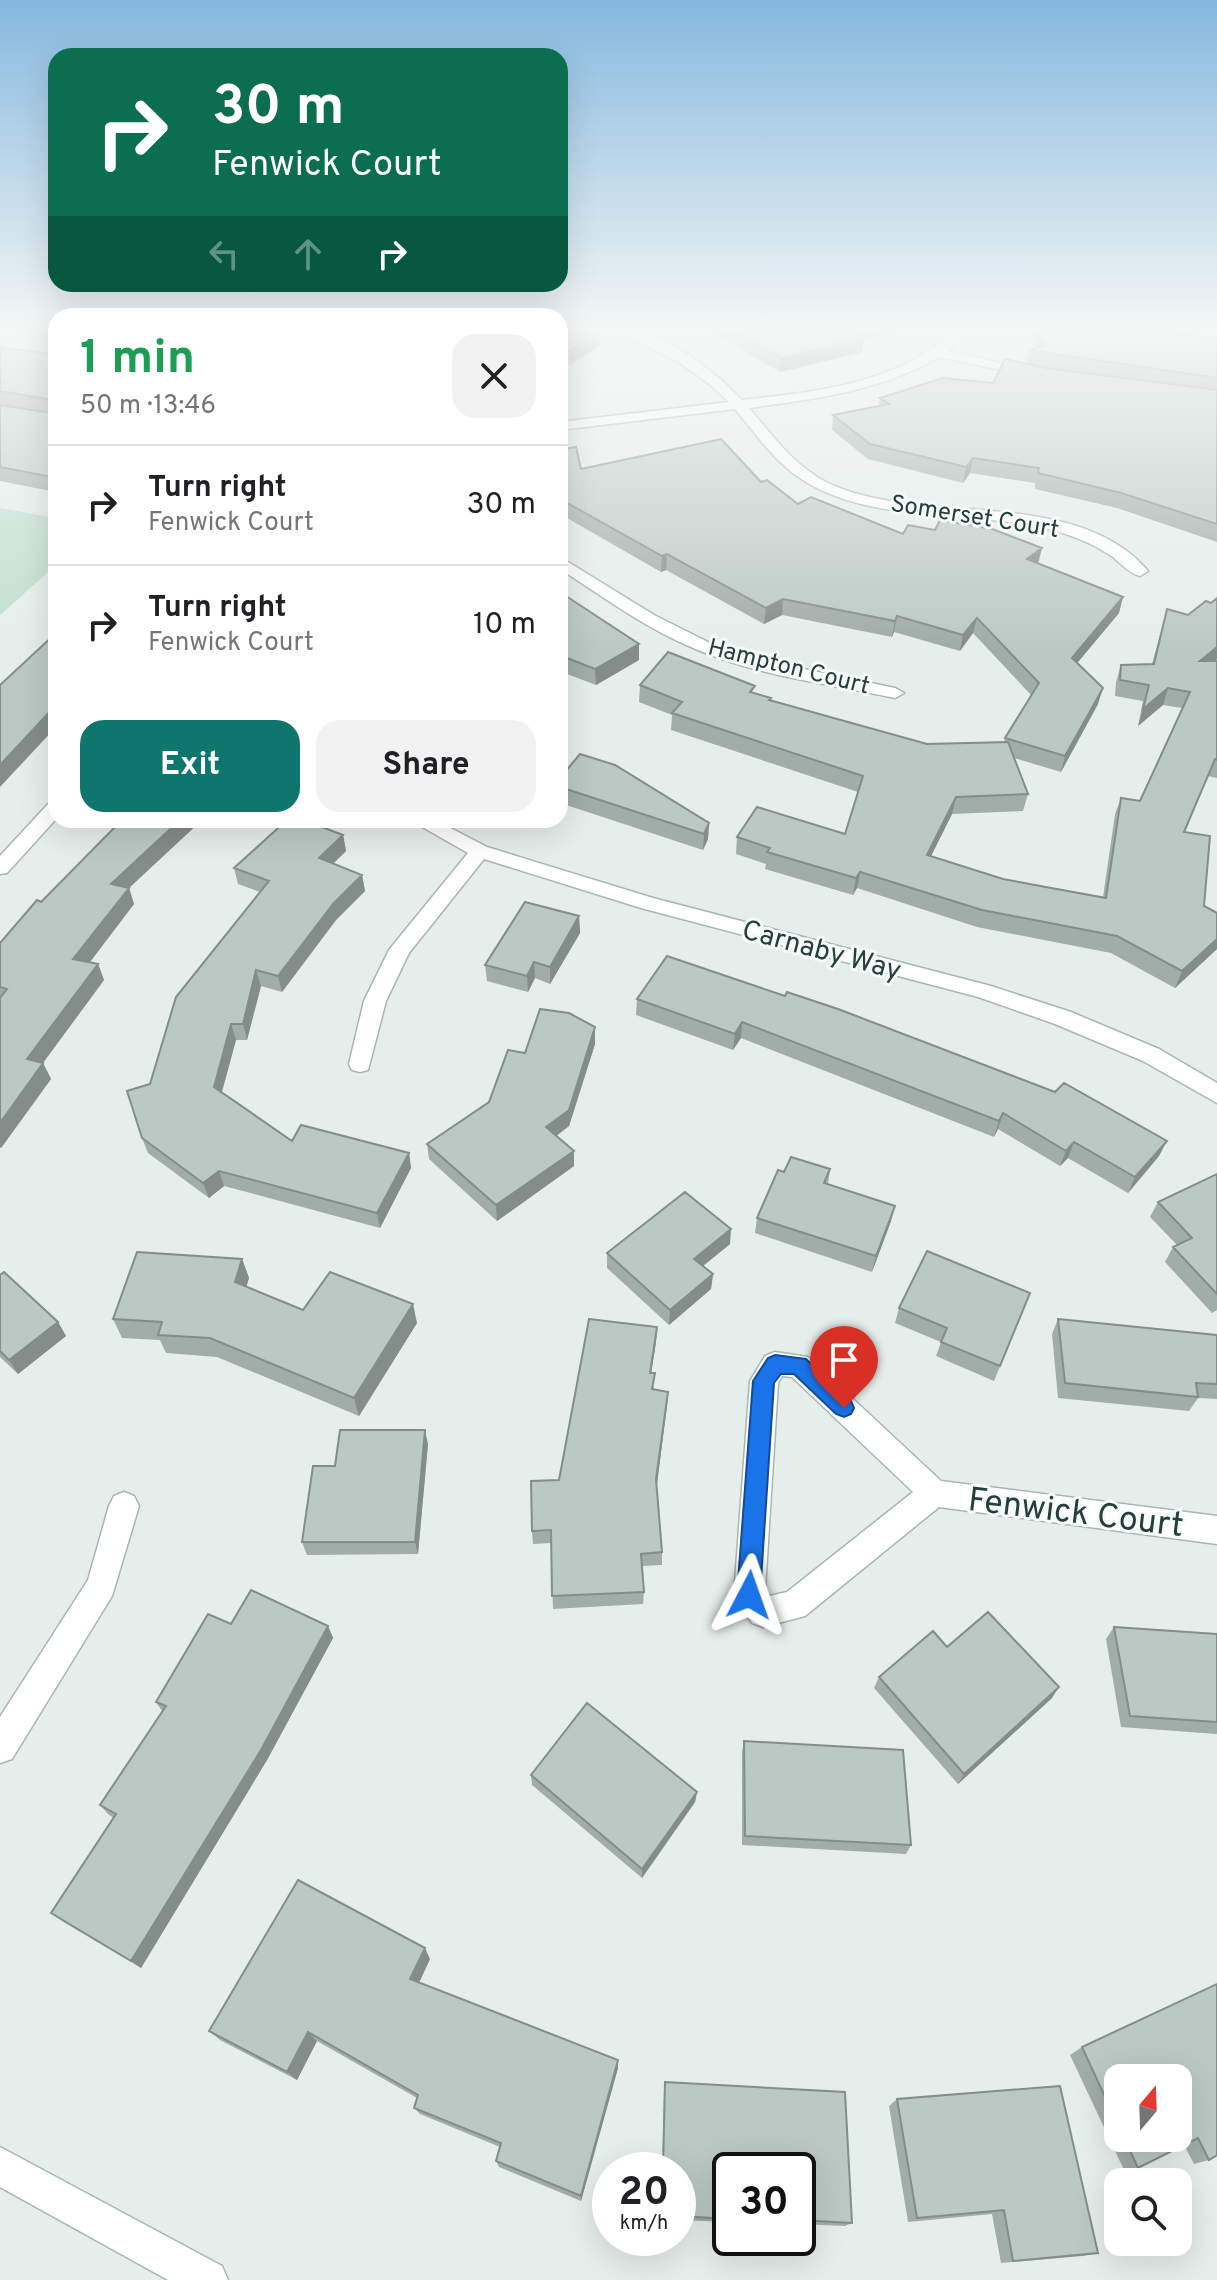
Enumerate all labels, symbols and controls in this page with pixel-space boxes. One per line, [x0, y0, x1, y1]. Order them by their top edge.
text: 30 m [212, 74, 345, 144]
icon: right [80, 80, 184, 184]
text: Fenwick Court [212, 143, 442, 189]
icon: left [202, 232, 246, 276]
icon: ahead [286, 232, 330, 276]
icon: right [370, 232, 414, 276]
text: 1 min [80, 330, 195, 390]
button: close [452, 334, 536, 418]
text: 50 m · 13:46 [80, 390, 216, 423]
text: Turn right [148, 470, 286, 507]
icon: right [80, 483, 124, 527]
text: 30 m [467, 487, 536, 524]
street label: Somerset Court [888, 490, 1061, 546]
text: Fenwick Court [148, 507, 314, 540]
text: Turn right [148, 590, 286, 627]
icon: right [80, 603, 124, 647]
text: 10 m [473, 607, 536, 644]
text: Fenwick Court [148, 627, 314, 660]
street label: Hampton Court [704, 633, 873, 703]
button: Exit [80, 720, 300, 812]
button: Share [316, 720, 536, 812]
street label: Carnaby Way [738, 913, 905, 990]
pin [810, 1326, 878, 1408]
icon: arrive [822, 1338, 866, 1382]
street label: Fenwick Court [965, 1480, 1186, 1549]
position arrow [707, 1553, 791, 1637]
north arrow [1104, 2064, 1192, 2152]
map controls [1104, 2064, 1192, 2256]
speed limit sign: 30 [712, 2152, 816, 2256]
button: search [1104, 2168, 1192, 2256]
text: 20 [619, 2169, 669, 2219]
text: km/h [620, 2211, 668, 2237]

